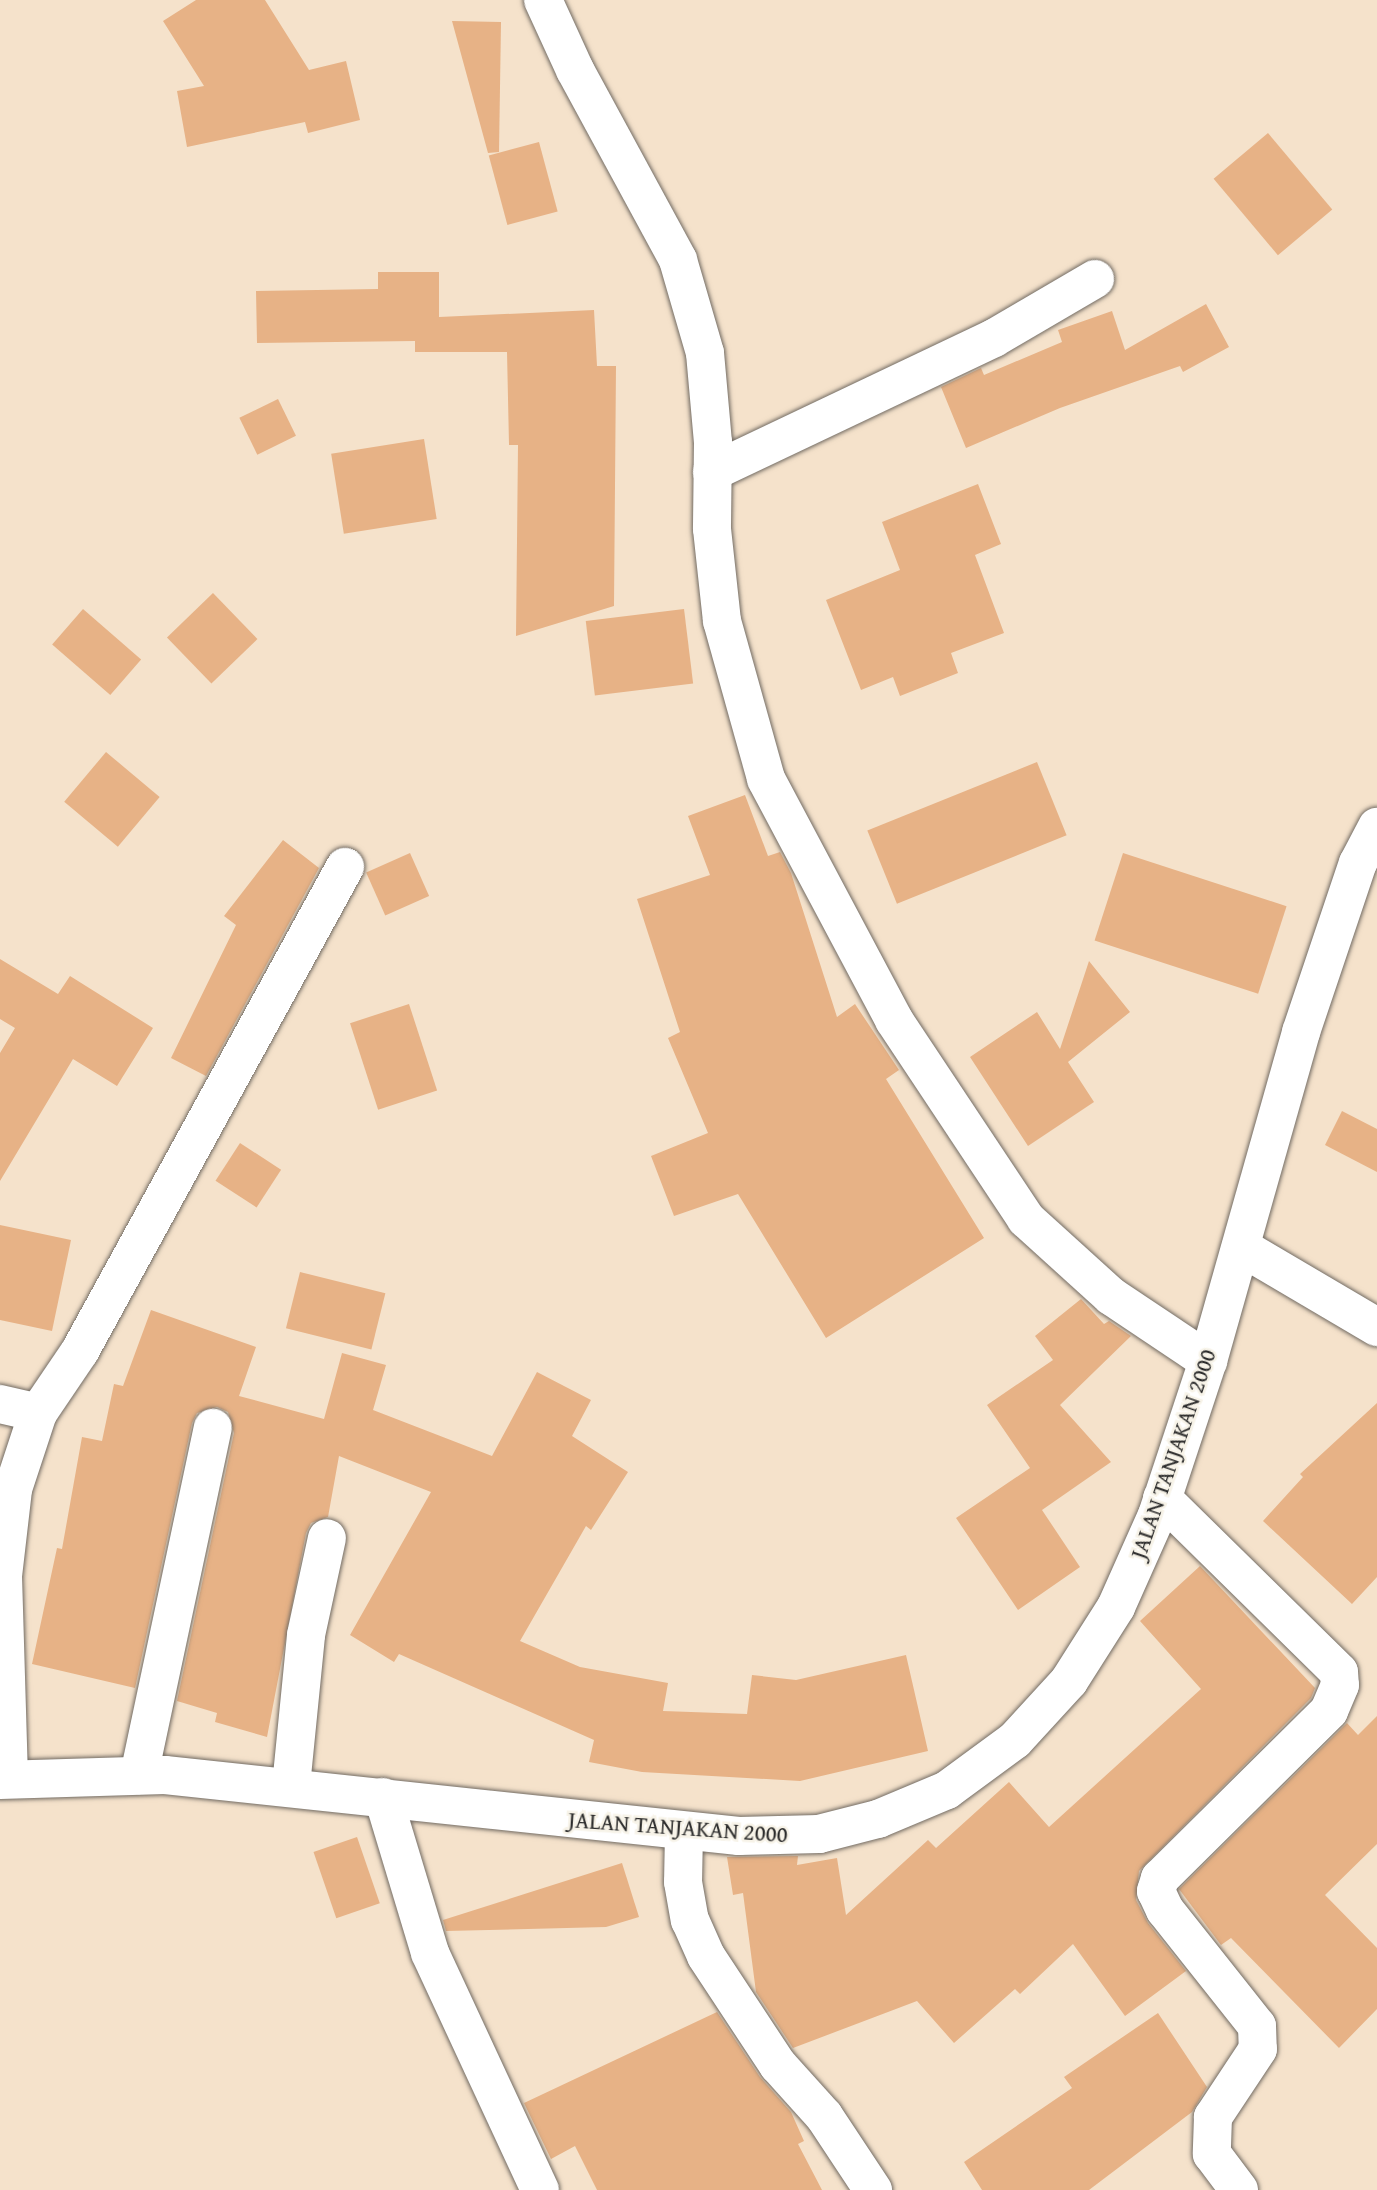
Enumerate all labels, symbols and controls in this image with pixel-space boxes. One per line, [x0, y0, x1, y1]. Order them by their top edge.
street label: JALAN TANJAKAN 2000 [1124, 1345, 1222, 1563]
street label: JALAN TANJAKAN 2000 [567, 1806, 789, 1848]

